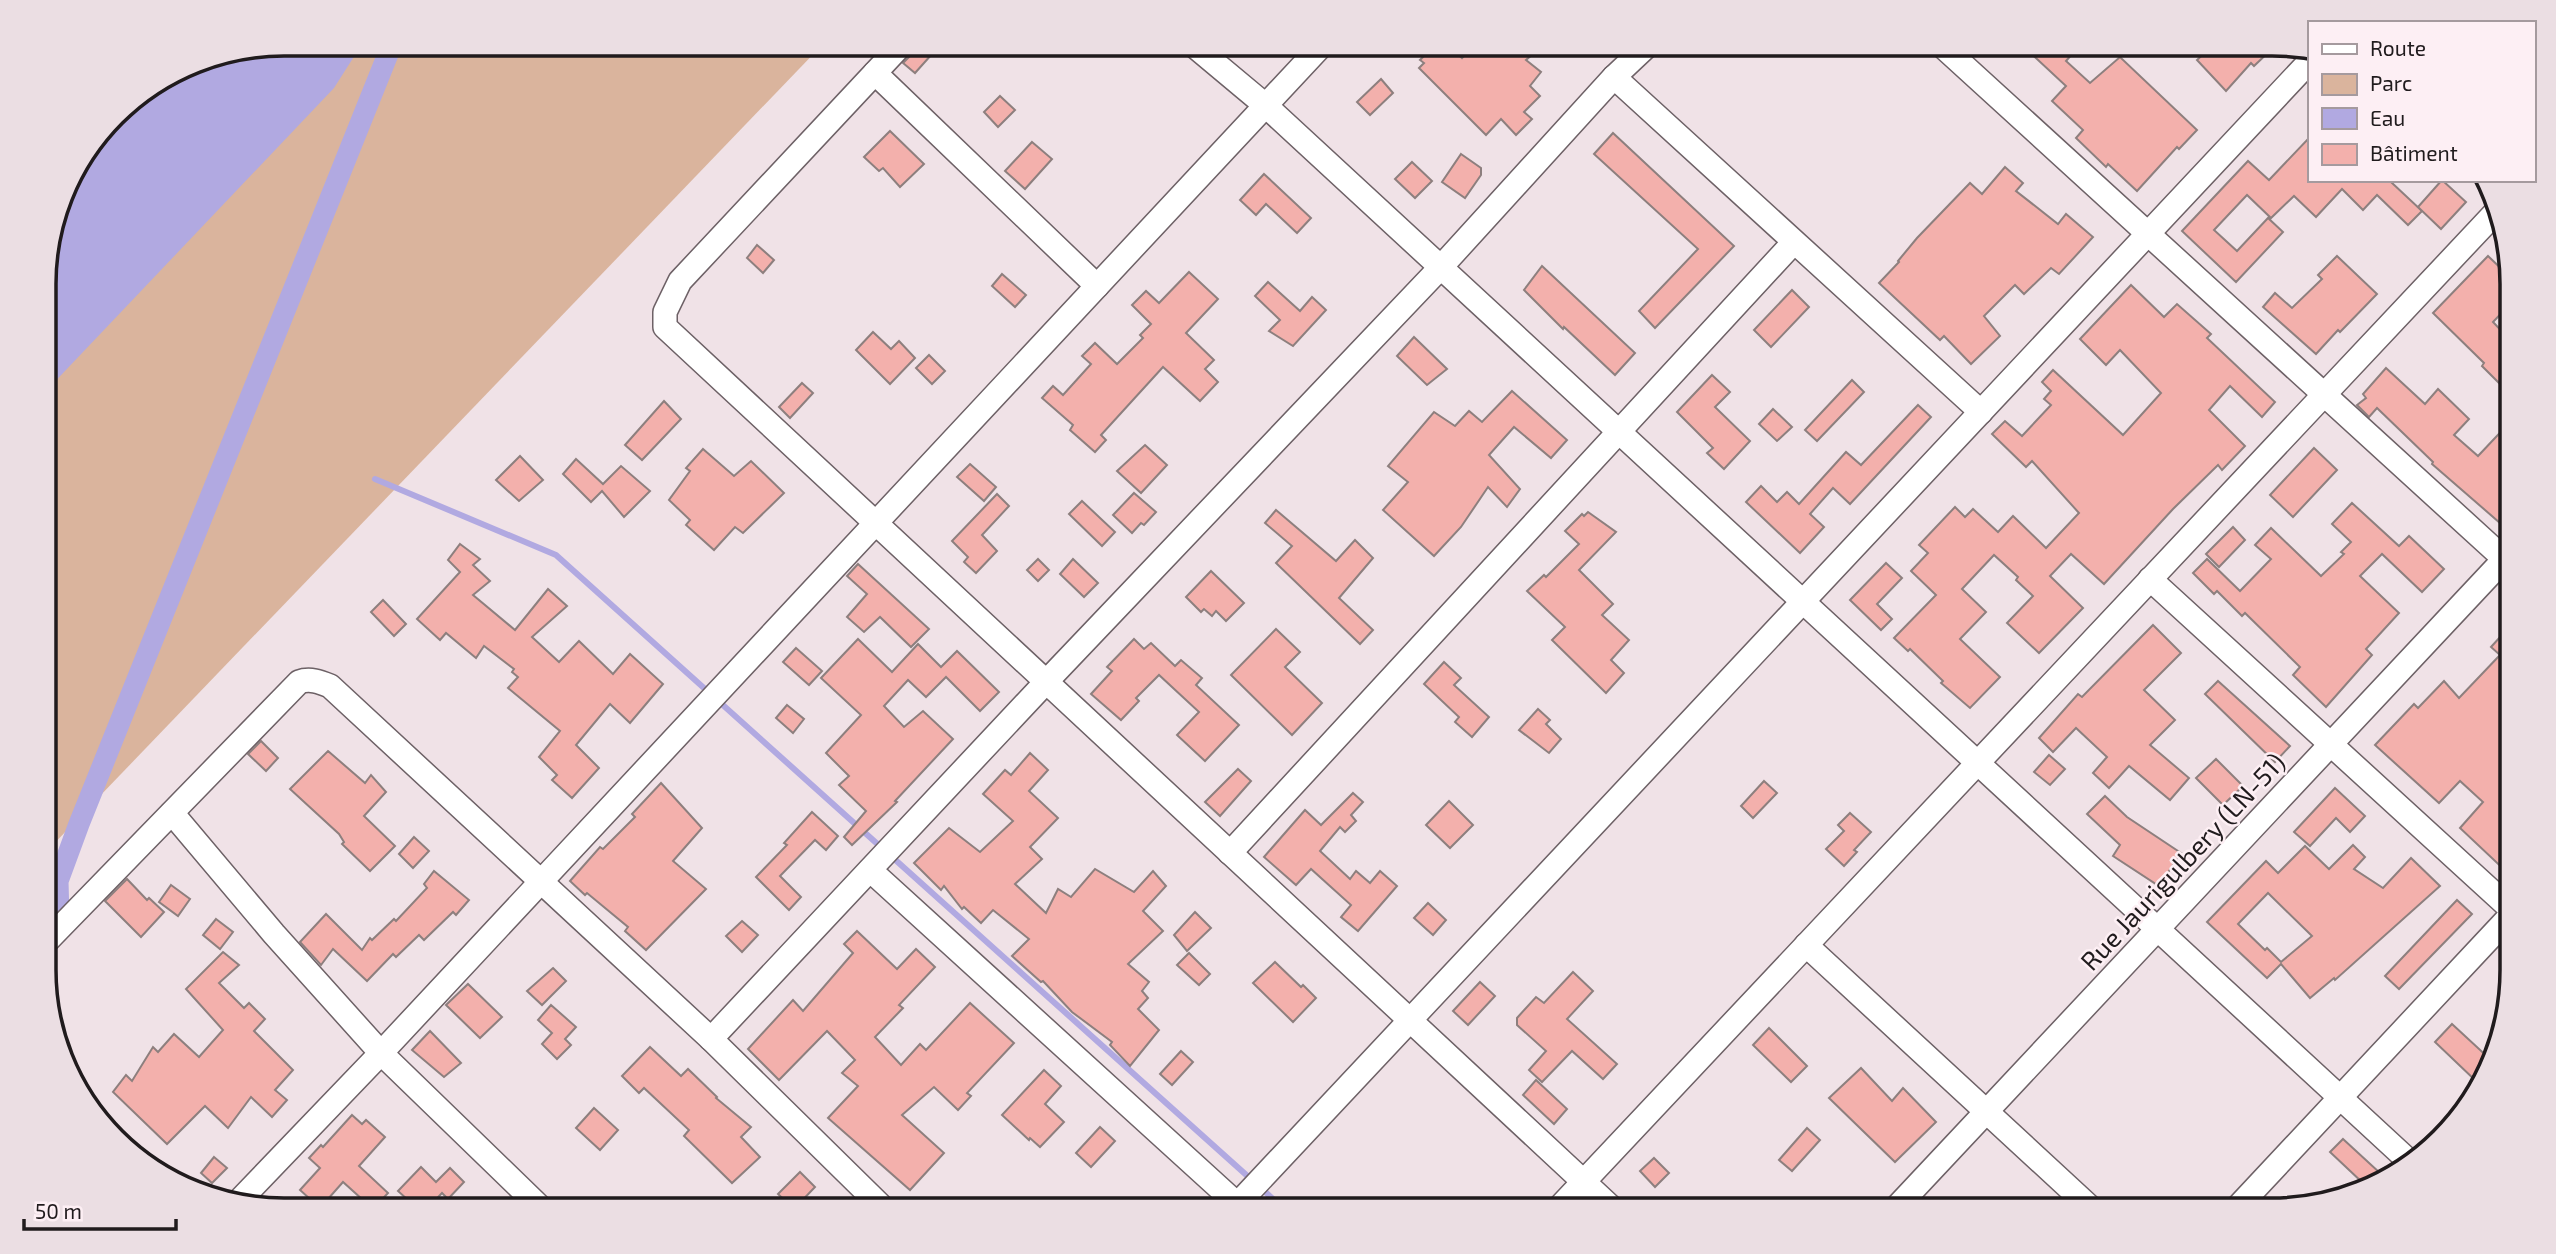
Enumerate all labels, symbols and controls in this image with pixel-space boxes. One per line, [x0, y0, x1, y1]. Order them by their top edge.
legend [2308, 21, 2535, 182]
text: Route [2370, 35, 2426, 60]
text: Parc [2370, 70, 2412, 95]
text: Eau [2370, 105, 2405, 130]
text: Bâtiment [2370, 140, 2458, 165]
street label: Rue Jaurigulbery (LN-51) [2073, 746, 2291, 976]
scale bar [24, 1188, 177, 1232]
text: 50 m [35, 1198, 82, 1223]

